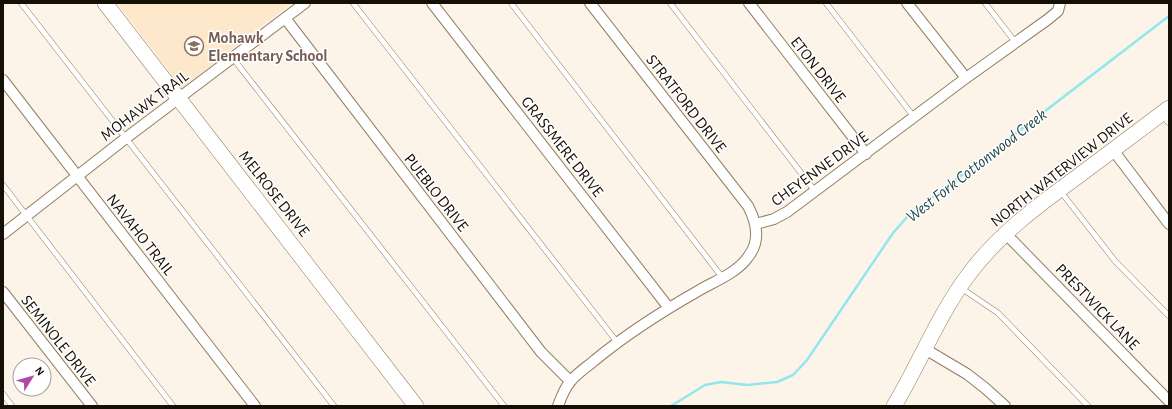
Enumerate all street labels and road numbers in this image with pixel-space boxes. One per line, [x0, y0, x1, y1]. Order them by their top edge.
street label: ETON DRIVE [788, 34, 849, 106]
street label: STRATFORD DRIVE [643, 52, 729, 156]
street label: MOHAWK TRAIL [98, 68, 192, 144]
street label: GRASSMERE DRIVE [518, 93, 606, 200]
street label: NORTH WATERVIEW DRIVE [988, 109, 1136, 230]
street label: CHEYENNE DRIVE [768, 128, 871, 209]
street label: MELROSE DRIVE [236, 148, 313, 240]
street label: PUEBLO DRIVE [401, 151, 471, 235]
street label: NAVAHO TRAIL [104, 191, 177, 278]
street label: PRESTWICK LANE [1052, 261, 1142, 353]
street label: SEMINOLE DRIVE [18, 291, 100, 389]

